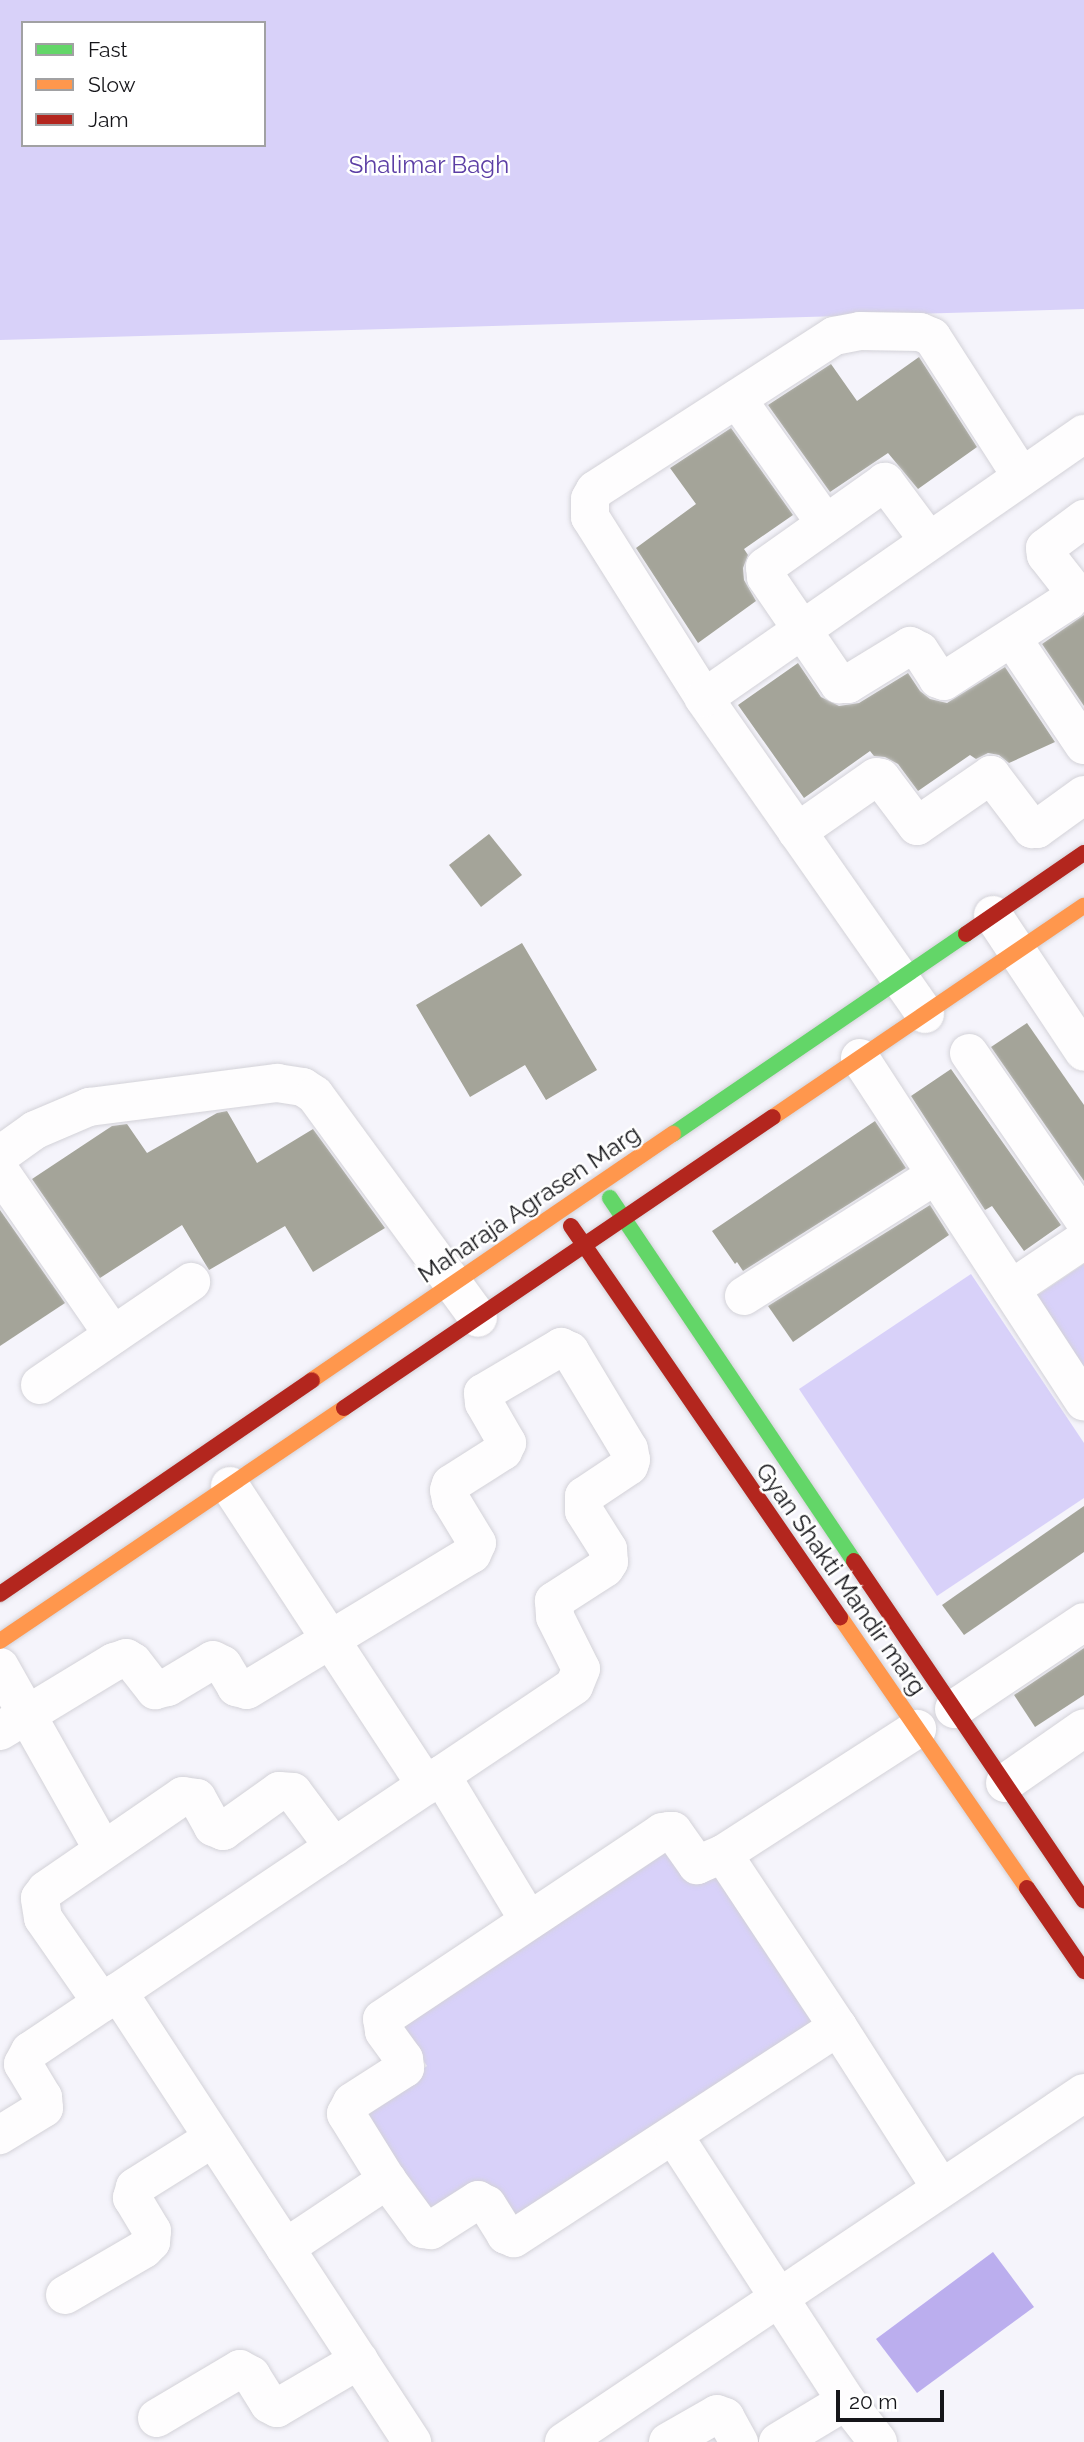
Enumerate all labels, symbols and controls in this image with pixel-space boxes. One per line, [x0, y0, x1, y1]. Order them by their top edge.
legend [21, 21, 266, 147]
text: Fast [88, 37, 128, 62]
text: Slow [88, 72, 136, 97]
text: Jam [88, 107, 129, 132]
park label: Shalimar Bagh [349, 151, 509, 179]
street label: Maharaja Agrasen Marg [412, 1119, 646, 1289]
street label: Gyan Shakti Mandir marg [750, 1457, 932, 1701]
scale bar [839, 2376, 948, 2420]
text: 20 m [849, 2389, 897, 2414]

